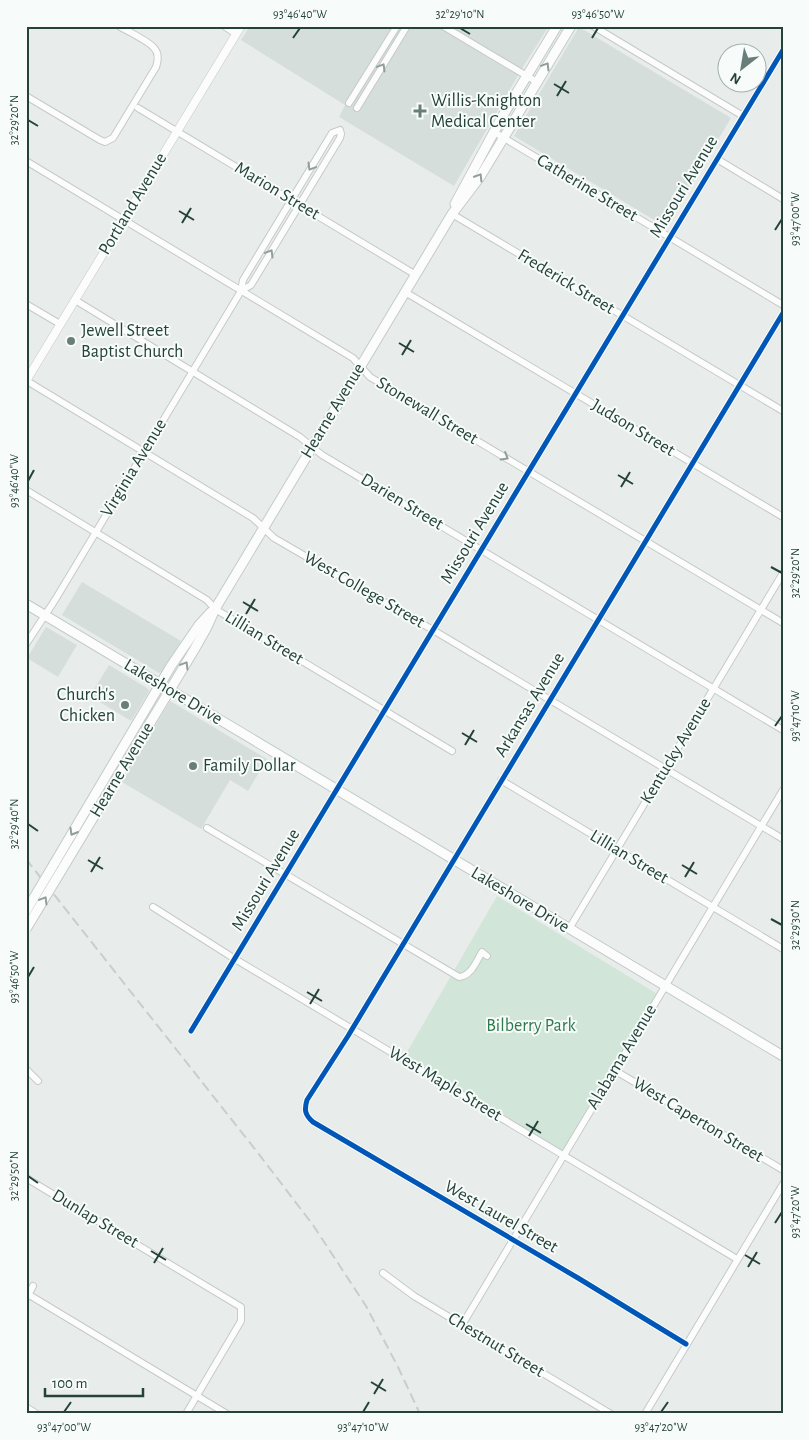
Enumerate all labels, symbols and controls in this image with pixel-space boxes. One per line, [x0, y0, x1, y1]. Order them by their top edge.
text: 93°46'40"W [273, 8, 327, 20]
text: 32°29'10"N [435, 8, 485, 20]
text: 93°46'50"W [571, 8, 625, 20]
north arrow [716, 42, 766, 92]
one-way arrow [540, 63, 550, 72]
one-way arrow [376, 64, 386, 73]
text: N [728, 70, 744, 87]
place label: Willis-Knighton Medical Center [431, 92, 541, 131]
text: 32°29'20"N [8, 95, 20, 145]
marker: Willis-Knighton Medical Center [413, 104, 427, 118]
street label: Missouri Avenue [647, 133, 721, 241]
street label: Portland Avenue [96, 150, 170, 258]
street label: Catherine Street [533, 151, 641, 225]
street label: Marion Street [231, 159, 323, 223]
one-way arrow [308, 162, 318, 171]
one-way arrow [473, 173, 483, 182]
text: 93°47'00"W [789, 192, 801, 246]
street label: Frederick Street [514, 246, 618, 318]
one-way arrow [264, 249, 273, 258]
place label: Jewell Street Baptist Church [81, 322, 183, 361]
marker: Jewell Street Baptist Church [65, 335, 77, 347]
street label: Hearne Avenue [298, 360, 368, 462]
street label: Stonewall Street [373, 374, 481, 448]
street label: Judson Street [588, 396, 678, 460]
street label: Virginia Avenue [98, 416, 170, 520]
one-way arrow [499, 451, 508, 461]
text: 93°46'40"W [8, 454, 20, 508]
street label: Darien Street [358, 470, 447, 534]
street label: Missouri Avenue [438, 479, 512, 587]
street label: West College Street [301, 548, 428, 632]
text: 32°29'20"N [789, 548, 801, 598]
street label: Lillian Street [222, 608, 307, 668]
street label: Arkansas Avenue [492, 650, 568, 760]
street label: Lakeshore Drive [121, 656, 225, 728]
one-way arrow [179, 661, 189, 670]
place label: Church's Chicken [57, 686, 115, 725]
text: 93°47'10"W [789, 690, 801, 742]
street label: Kentucky Avenue [637, 695, 715, 807]
marker: Church's Chicken [119, 699, 131, 711]
street label: Hearne Avenue [87, 719, 157, 821]
place label: Family Dollar [203, 757, 296, 775]
marker: Family Dollar [187, 760, 199, 772]
text: 32°29'40"N [8, 799, 20, 849]
one-way arrow [69, 826, 79, 835]
street label: Missouri Avenue [229, 826, 303, 934]
street label: Lillian Street [587, 827, 672, 887]
street label: Lakeshore Drive [468, 864, 572, 936]
one-way arrow [37, 897, 47, 906]
text: 32°29'30"N [789, 900, 801, 950]
text: 93°46'50"W [8, 950, 20, 1004]
street label: Alabama Avenue [584, 1001, 660, 1113]
park label: Bilberry Park [486, 1017, 577, 1035]
street label: West Maple Street [385, 1043, 505, 1125]
street label: West Caperton Street [630, 1074, 767, 1166]
text: 32°29'50"N [8, 1151, 20, 1201]
street label: West Laurel Street [441, 1177, 561, 1257]
text: 93°47'20"W [789, 1185, 801, 1238]
street label: Dunlap Street [49, 1186, 142, 1252]
street label: Chestnut Street [445, 1309, 548, 1381]
scale bar [45, 1365, 142, 1397]
text: 100 m [52, 1376, 87, 1391]
text: 93°47'00"W [37, 1421, 91, 1433]
text: 93°47'10"W [337, 1421, 389, 1433]
text: 93°47'20"W [635, 1421, 688, 1433]

